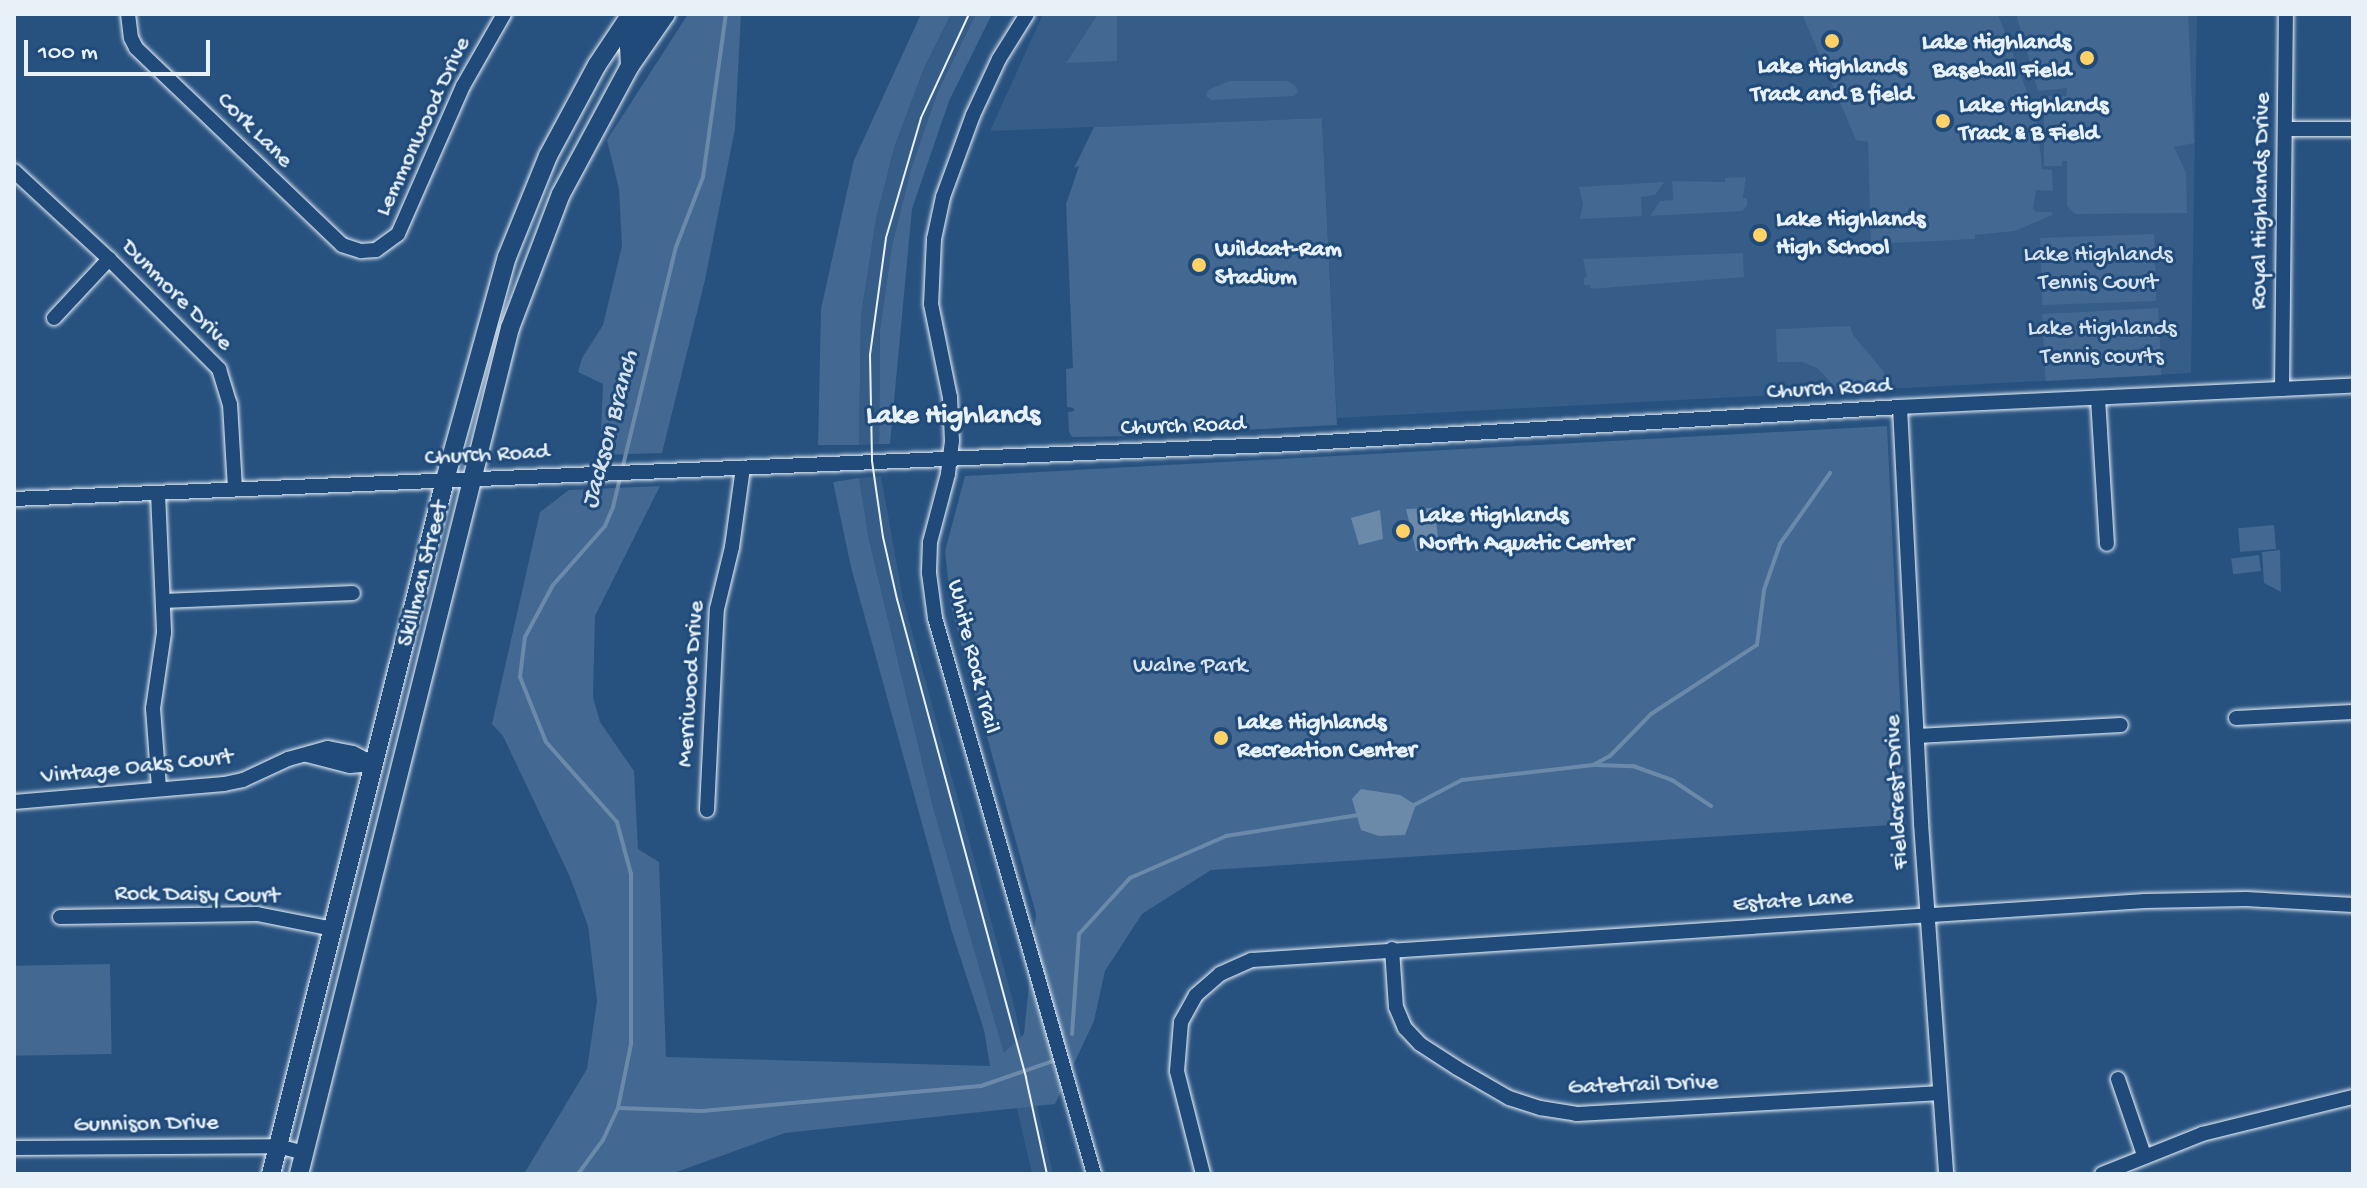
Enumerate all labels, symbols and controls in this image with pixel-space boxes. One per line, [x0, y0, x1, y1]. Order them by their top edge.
scale bar [28, 24, 214, 74]
place label: Lake Highlands Baseball Field [1922, 30, 2071, 86]
marker: Lake Highlands Track and B field [1823, 32, 1841, 50]
street label: Lemmonwood Drive [370, 33, 478, 221]
text: 100 m [38, 39, 98, 68]
marker: Lake Highlands Baseball Field [2078, 49, 2096, 67]
place label: Lake Highlands Track and B field [1751, 54, 1913, 110]
street label: Cork Lane [210, 87, 298, 175]
street label: Royal Highlands Drive [2246, 92, 2278, 310]
place label: Lake Highlands Track & B Field [1959, 93, 2108, 149]
marker: Lake Highlands Track & B Field [1934, 112, 1952, 130]
place label: Lake Highlands High School [1776, 207, 1925, 263]
marker: Lake Highlands High School [1751, 226, 1769, 244]
street label: Dunmore Drive [114, 234, 238, 358]
place label: Wildcat-Ram Stadium [1215, 237, 1342, 293]
park label: Lake Highlands Tennis Court [2023, 242, 2173, 298]
marker: Wildcat-Ram Stadium [1190, 256, 1208, 274]
park label: Lake Highlands Tennis courts [2027, 316, 2177, 372]
water label: Jackson Branch [576, 348, 648, 512]
street label: Church Road [1766, 372, 1892, 408]
district label: Lake Highlands [866, 400, 1040, 434]
street label: Church Road [1120, 410, 1246, 444]
street label: Church Road [424, 438, 550, 474]
street label: Skillman Street [392, 498, 456, 650]
place label: Lake Highlands North Aquatic Center [1419, 503, 1633, 559]
marker: Lake Highlands North Aquatic Center [1394, 522, 1412, 540]
street label: White Rock Trail [939, 577, 1005, 737]
street label: Merriwood Drive [672, 600, 712, 768]
park label: Walne Park [1133, 653, 1247, 681]
place label: Lake Highlands Recreation Center [1237, 710, 1416, 766]
street label: Fieldcrest Drive [1880, 714, 1916, 870]
marker: Lake Highlands Recreation Center [1212, 729, 1230, 747]
street label: Vintage Oaks Court [40, 744, 234, 792]
street label: Rock Daisy Court [114, 880, 280, 912]
street label: Estate Lane [1732, 883, 1854, 921]
street label: Gatetrail Drive [1567, 1069, 1719, 1103]
street label: Gunnison Drive [73, 1109, 219, 1141]

